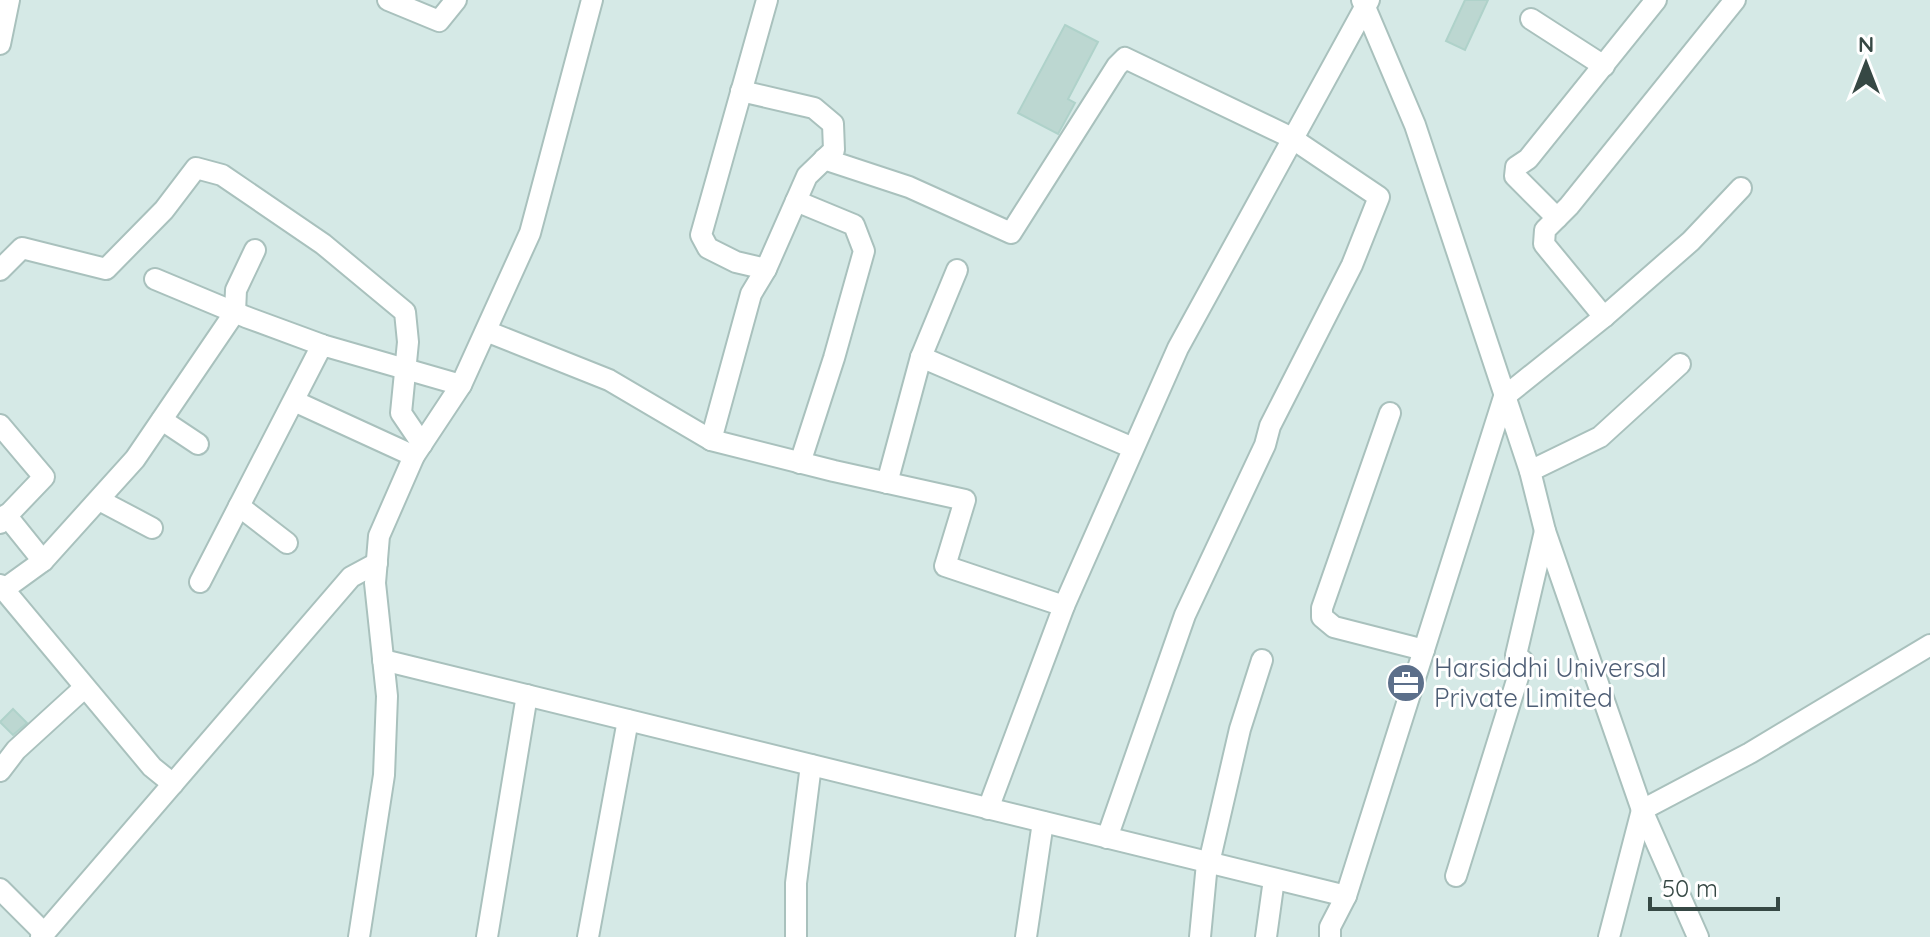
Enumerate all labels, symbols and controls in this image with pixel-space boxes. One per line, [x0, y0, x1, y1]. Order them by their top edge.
north arrow [1826, 24, 1906, 104]
text: N [1858, 30, 1874, 58]
place label: Harsiddhi Universal Private Limited [1434, 651, 1667, 714]
office icon: Harsiddhi Universal Private Limited [1385, 662, 1427, 704]
scale bar [1650, 861, 1778, 911]
text: 50 m [1662, 873, 1718, 903]

